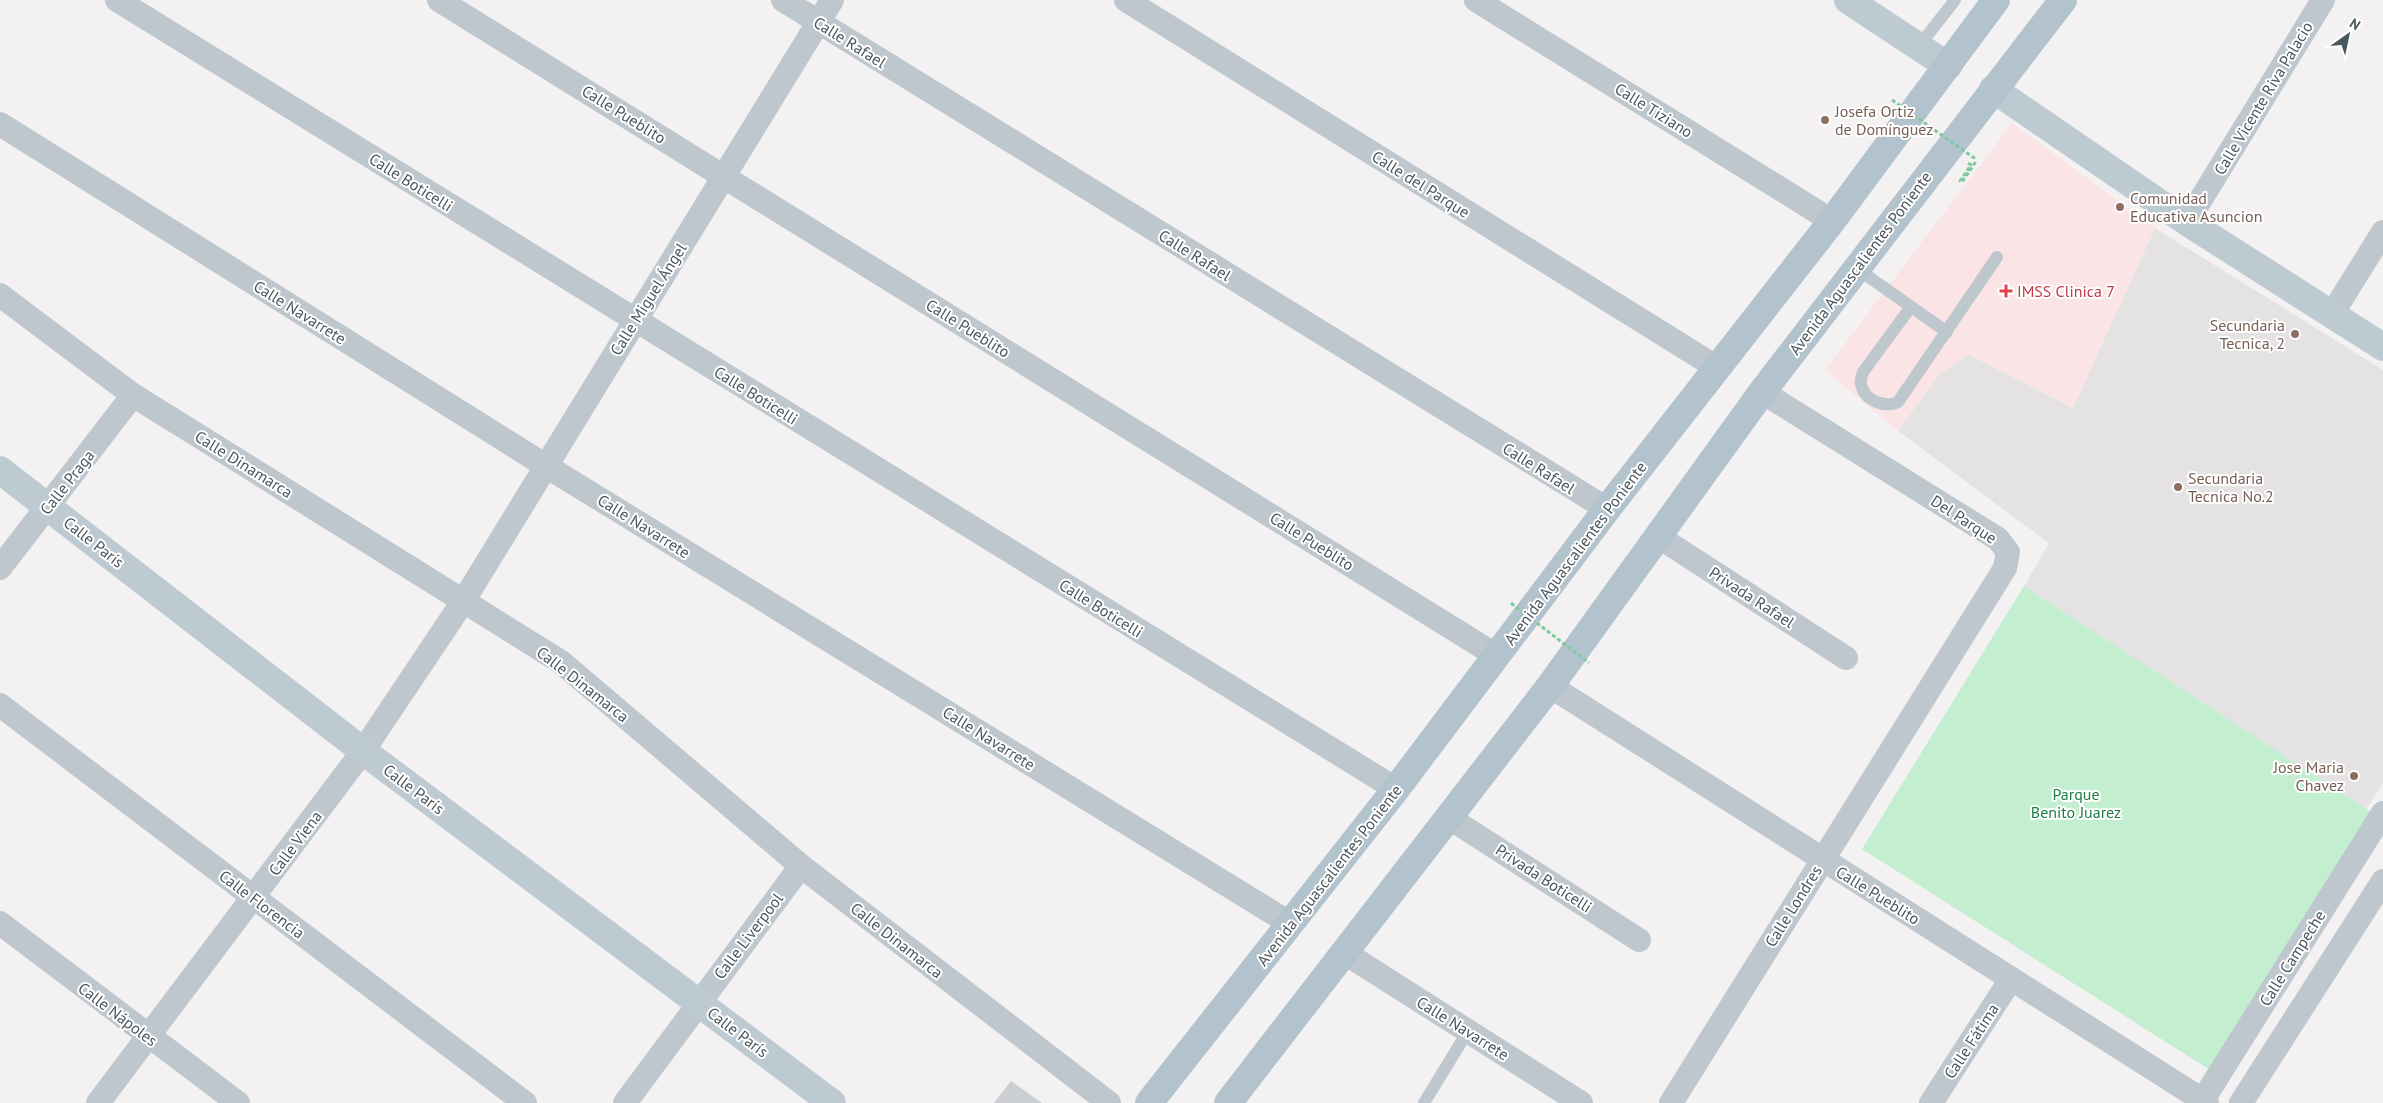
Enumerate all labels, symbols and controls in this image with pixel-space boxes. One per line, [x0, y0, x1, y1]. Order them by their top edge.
north arrow [2323, 10, 2373, 60]
street label: Calle Rafael [810, 12, 890, 72]
text: N [2346, 14, 2364, 34]
street label: Calle Vicente Riva Palacio [2209, 18, 2317, 178]
street label: Calle Tiziano [1611, 78, 1697, 142]
street label: Calle Pueblito [578, 80, 670, 148]
place label: Josefa Ortiz de Domínguez [1834, 101, 1933, 139]
marker: Josefa Ortiz de Domínguez [1819, 114, 1831, 126]
street label: Calle del Parque [1368, 146, 1474, 222]
street label: Calle Boticelli [366, 148, 456, 216]
street label: Avenida Aguascalientes Poniente [1784, 167, 1936, 359]
place label: Comunidad Educativa Asuncion [2130, 188, 2262, 226]
marker: Comunidad Educativa Asuncion [2114, 201, 2126, 213]
street label: Calle Rafael [1155, 225, 1235, 285]
street label: Calle Miguel Ángel [605, 239, 691, 359]
street label: Calle Navarrete [250, 276, 350, 348]
place label: IMSS Clinica 7 [2017, 281, 2115, 301]
marker: IMSS Clinica 7 [1999, 284, 2013, 298]
street label: Calle Pueblito [922, 294, 1014, 362]
place label: Secundaria Tecnica, 2 [2210, 315, 2285, 353]
marker: Secundaria Tecnica, 2 [2289, 328, 2301, 340]
street label: Calle Boticelli [711, 361, 801, 429]
street label: Calle Dinamarca [191, 426, 297, 502]
street label: Calle Rafael [1499, 438, 1579, 498]
street label: Calle Praga [35, 446, 99, 518]
street label: Avenida Aguascalientes Poniente [1499, 457, 1651, 649]
place label: Secundaria Tecnica No.2 [2188, 468, 2274, 506]
marker: Secundaria Tecnica No.2 [2172, 481, 2184, 493]
street label: Calle Navarrete [594, 490, 694, 562]
street label: Del Parque [1927, 490, 2001, 548]
street label: Calle Pueblito [1266, 507, 1358, 575]
street label: Calle París [60, 512, 128, 572]
street label: Privada Rafael [1706, 562, 1799, 632]
street label: Calle Boticelli [1056, 574, 1146, 642]
street label: Calle Dinamarca [533, 642, 633, 726]
street label: Calle Navarrete [939, 702, 1039, 774]
place label: Jose Maria Chavez [2272, 757, 2344, 795]
street label: Calle París [379, 760, 449, 819]
marker: Jose Maria Chavez [2348, 770, 2360, 782]
street label: Avenida Aguascalientes Poniente [1252, 780, 1406, 970]
park label: Parque Benito Juarez [2031, 784, 2121, 822]
street label: Calle Viena [264, 807, 326, 879]
street label: Privada Boticelli [1492, 839, 1596, 917]
street label: Calle Londres [1760, 861, 1826, 950]
street label: Calle Pueblito [1832, 861, 1924, 929]
street label: Calle Florencia [215, 865, 309, 943]
street label: Calle Liverpool [709, 889, 787, 983]
street label: Calle Dinamarca [847, 898, 947, 982]
street label: Calle Campeche [2255, 906, 2329, 1010]
street label: Calle Nápoles [74, 978, 162, 1050]
street label: Calle Navarrete [1413, 992, 1513, 1064]
street label: Calle Fátima [1939, 1000, 2003, 1082]
street label: Calle París [703, 1003, 773, 1062]

